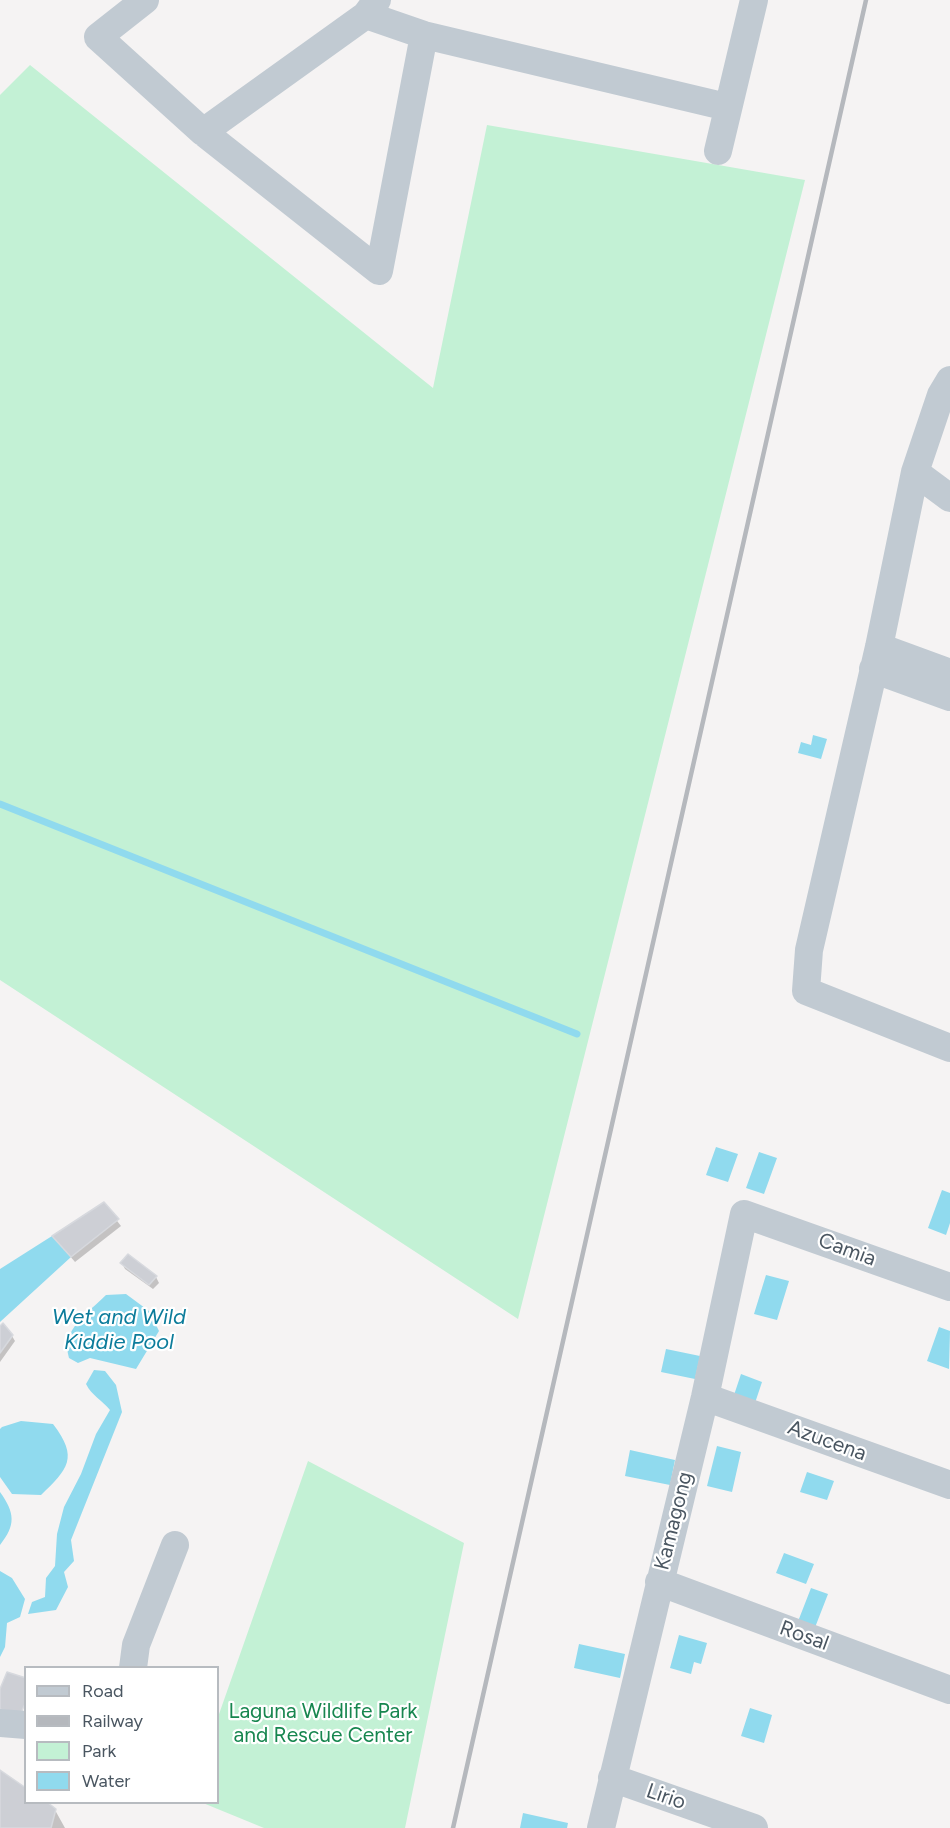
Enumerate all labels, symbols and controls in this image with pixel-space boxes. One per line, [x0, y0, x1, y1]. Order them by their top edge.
street label: Camia [815, 1228, 879, 1272]
water label: Wet and Wild Kiddie Pool [52, 1305, 186, 1356]
street label: Azucena [784, 1415, 870, 1467]
street label: Kamagong [650, 1469, 698, 1573]
street label: Rosal [776, 1616, 832, 1656]
legend [24, 1666, 219, 1804]
text: Road [82, 1680, 123, 1702]
park label: Laguna Wildlife Park and Rescue Center [228, 1699, 418, 1749]
text: Railway [82, 1710, 143, 1732]
text: Park [82, 1740, 116, 1762]
text: Water [82, 1770, 130, 1792]
street label: Lirio [643, 1779, 689, 1815]

